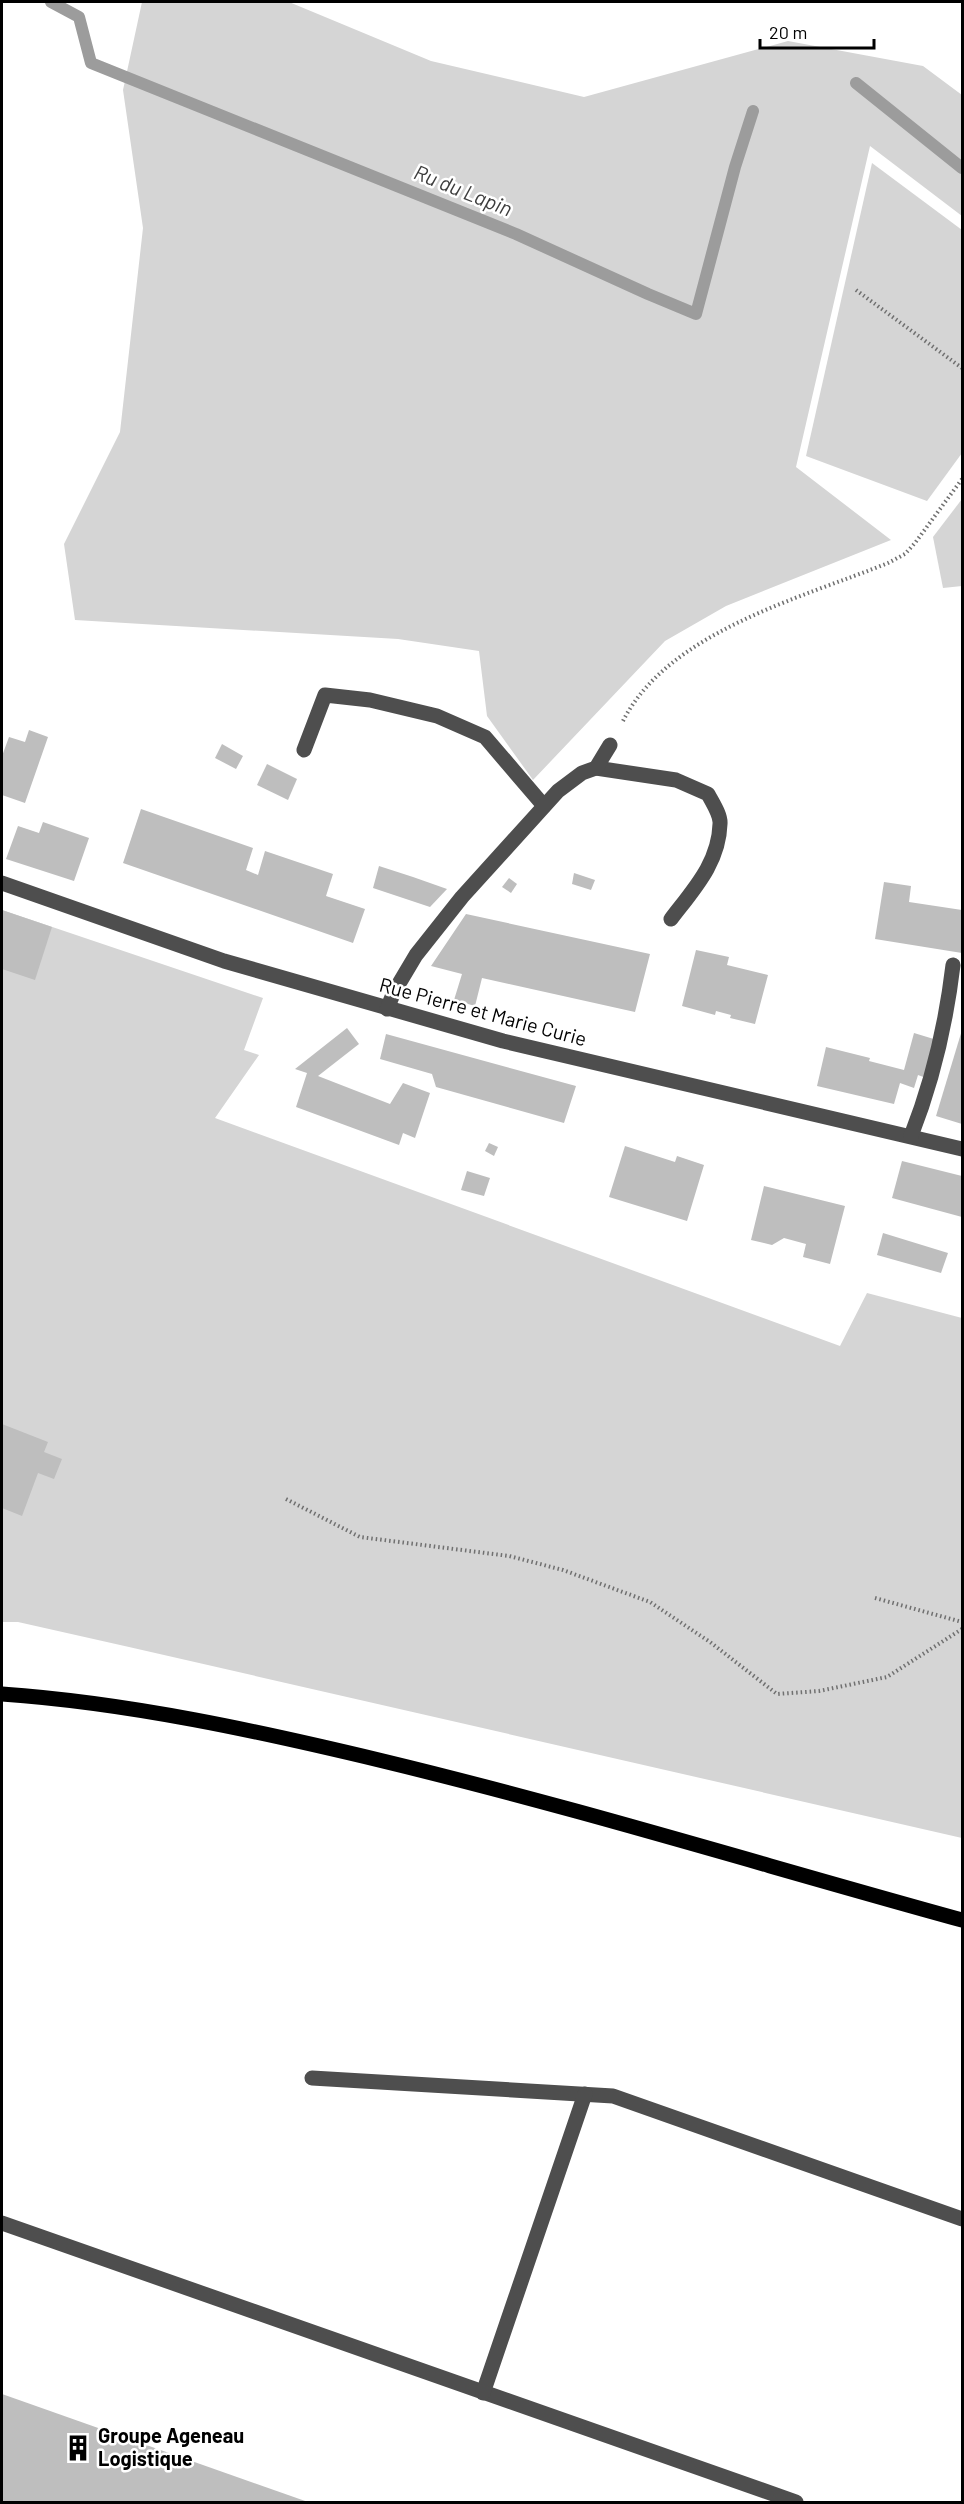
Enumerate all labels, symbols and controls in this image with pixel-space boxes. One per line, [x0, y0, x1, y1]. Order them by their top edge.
scale bar [760, 12, 874, 50]
text: 20 m [769, 21, 807, 43]
water label: Ru du Lapin [411, 159, 516, 221]
street label: Rue Pierre et Marie Curie [377, 972, 590, 1050]
place label: Groupe Ageneau Logistique [98, 2423, 244, 2470]
building icon: Groupe Ageneau Logistique [63, 2433, 93, 2463]

